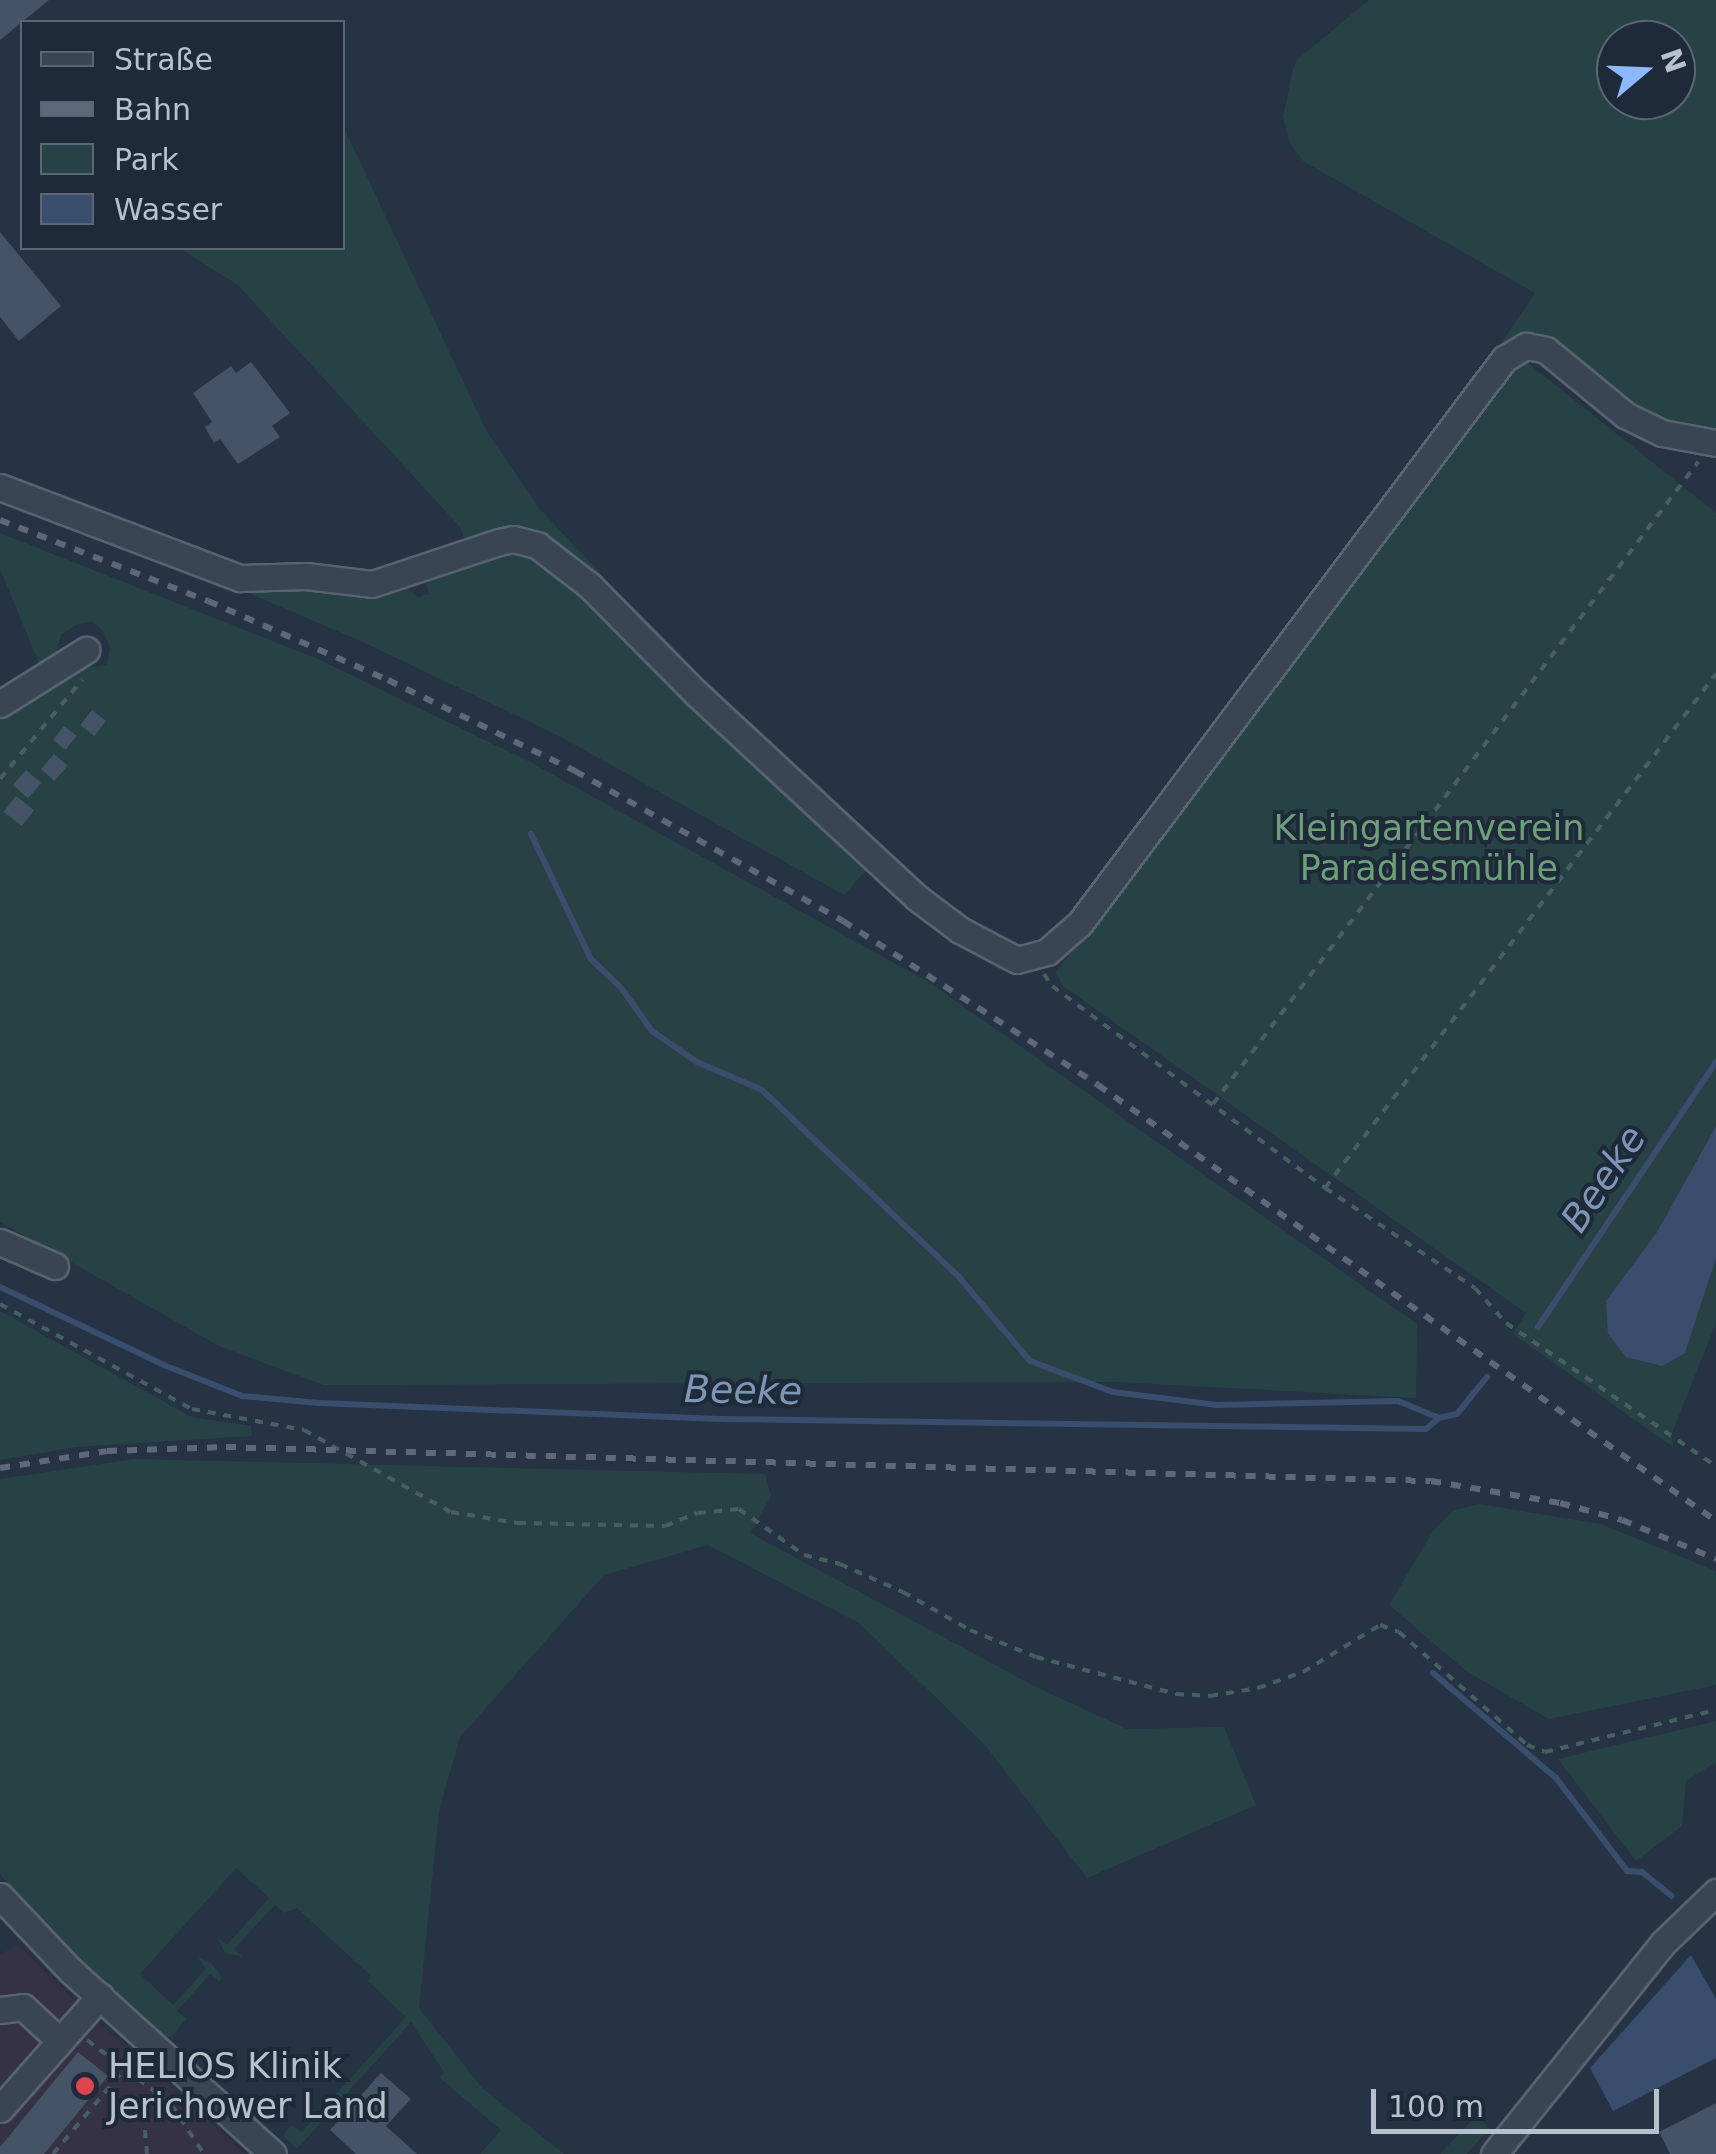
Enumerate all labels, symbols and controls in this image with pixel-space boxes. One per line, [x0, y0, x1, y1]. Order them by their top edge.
legend [20, 20, 345, 250]
north arrow [1596, 20, 1696, 120]
text: Straße [114, 42, 213, 77]
text: N [1654, 44, 1692, 77]
text: Bahn [114, 92, 191, 127]
text: Park [114, 142, 179, 177]
text: Wasser [114, 192, 222, 227]
park label: Kleingartenverein Paradiesmühle [1274, 807, 1584, 889]
water label: Beeke [1552, 1117, 1656, 1241]
water label: Beeke [684, 1367, 802, 1415]
place label: HELIOS Klinik Jerichower Land [108, 2045, 388, 2127]
scale bar [1376, 2069, 1664, 2131]
marker: HELIOS Klinik Jerichower Land [72, 2073, 98, 2099]
text: 100 m [1388, 2089, 1484, 2124]

